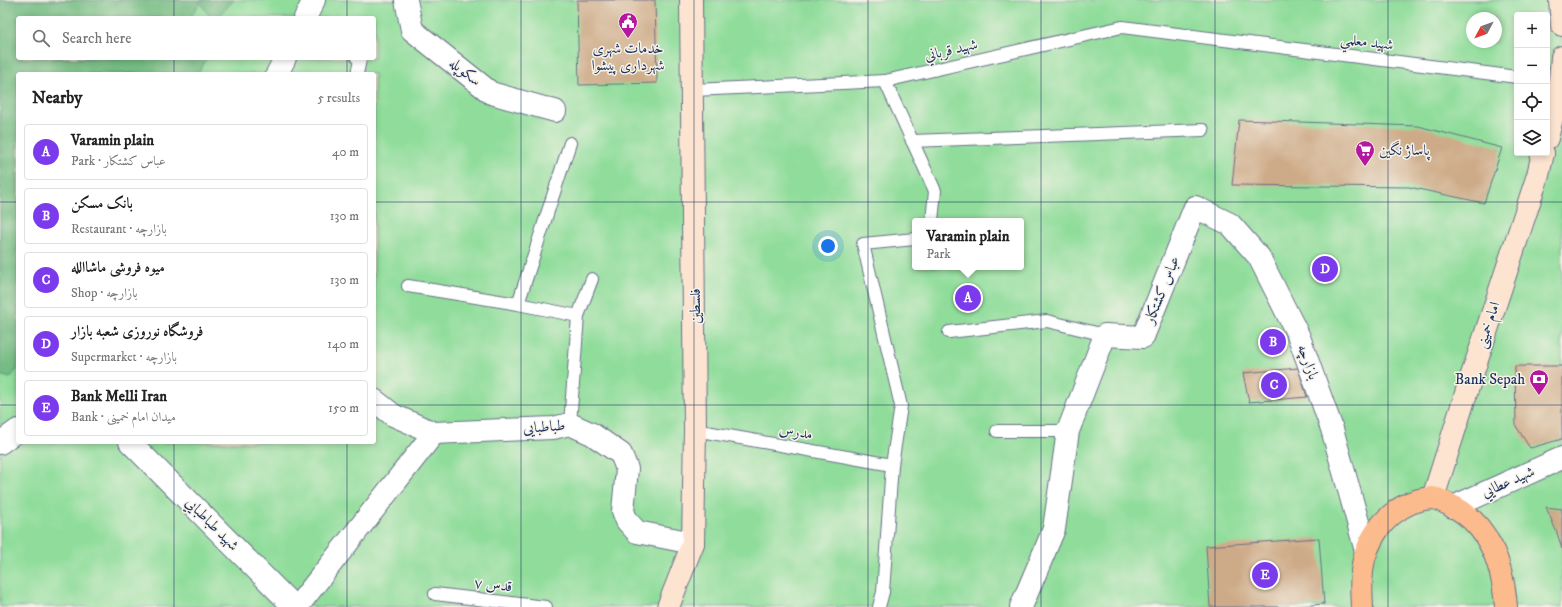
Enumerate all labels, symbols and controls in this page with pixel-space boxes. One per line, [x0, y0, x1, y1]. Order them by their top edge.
public building icon: خدمات شهری شهرداری پیشوا [617, 11, 639, 39]
north arrow [1466, 12, 1502, 48]
map controls [1514, 12, 1550, 156]
button: + [1514, 12, 1550, 48]
search box [16, 16, 376, 60]
icon: search [30, 27, 52, 49]
text: Search here [62, 29, 131, 48]
street label: شهيد معلمي [1339, 29, 1395, 59]
street label: شهيد قرباني [922, 35, 980, 67]
place label: خدمات شهری شهرداری پیشوا [591, 39, 665, 75]
button: − [1514, 48, 1550, 84]
street label: سکوپله [445, 54, 485, 91]
button: locate [1514, 84, 1550, 120]
text: Nearby [32, 87, 82, 109]
text: 5 results [318, 90, 360, 106]
button: layers [1514, 120, 1550, 156]
text: Varamin plain [71, 131, 154, 150]
supermarket icon: پاساژ نگین [1354, 139, 1376, 167]
place label: پاساژ نگین [1379, 140, 1431, 161]
text: A [42, 144, 50, 160]
text: 40 m [332, 144, 359, 160]
text: Park · عباس كشتكار [71, 153, 166, 169]
text: بانک مسکن [71, 194, 133, 213]
text: B [42, 208, 50, 224]
text: 130 m [330, 208, 359, 224]
popup [912, 218, 1024, 270]
text: Restaurant · بازارچه [71, 221, 167, 237]
text: Varamin plain [926, 227, 1010, 246]
your location [818, 236, 838, 256]
text: Park [926, 246, 951, 262]
street label: عباس كشتكار [1139, 253, 1184, 328]
pin: D [1312, 254, 1338, 284]
text: میوه فروشی ماشاالله [71, 258, 165, 277]
text: C [42, 272, 50, 288]
text: 130 m [330, 272, 359, 288]
pin: A [955, 283, 981, 313]
text: Shop · بازارچه [71, 285, 138, 301]
street label: فلسطین [686, 288, 705, 324]
street label: امام خمینی [1472, 299, 1507, 352]
text: فروشگاه نوروزی شعبه بازار [71, 322, 203, 341]
pin: B [1260, 327, 1286, 357]
text: D [41, 336, 51, 352]
text: 140 m [327, 336, 359, 352]
street label: بازارچه [1292, 342, 1323, 383]
text: Supermarket · بازارچه [71, 349, 177, 365]
bank icon: Bank Sepah [1528, 368, 1550, 396]
pin: C [1261, 370, 1287, 400]
place label: Bank Sepah [1455, 370, 1525, 389]
text: Bank Melli Iran [71, 387, 167, 406]
text: E [41, 400, 51, 416]
text: 150 m [328, 400, 359, 416]
text: Bank · میدان امام خمینی [71, 409, 176, 425]
street label: طباطبایی [522, 416, 566, 438]
street label: مدرس [778, 420, 814, 444]
street label: شهيد عطايي [1479, 462, 1538, 504]
street label: شهيد طباطبايي [180, 493, 243, 556]
pin: E [1252, 560, 1278, 590]
street label: قدس ۷ [473, 574, 513, 596]

